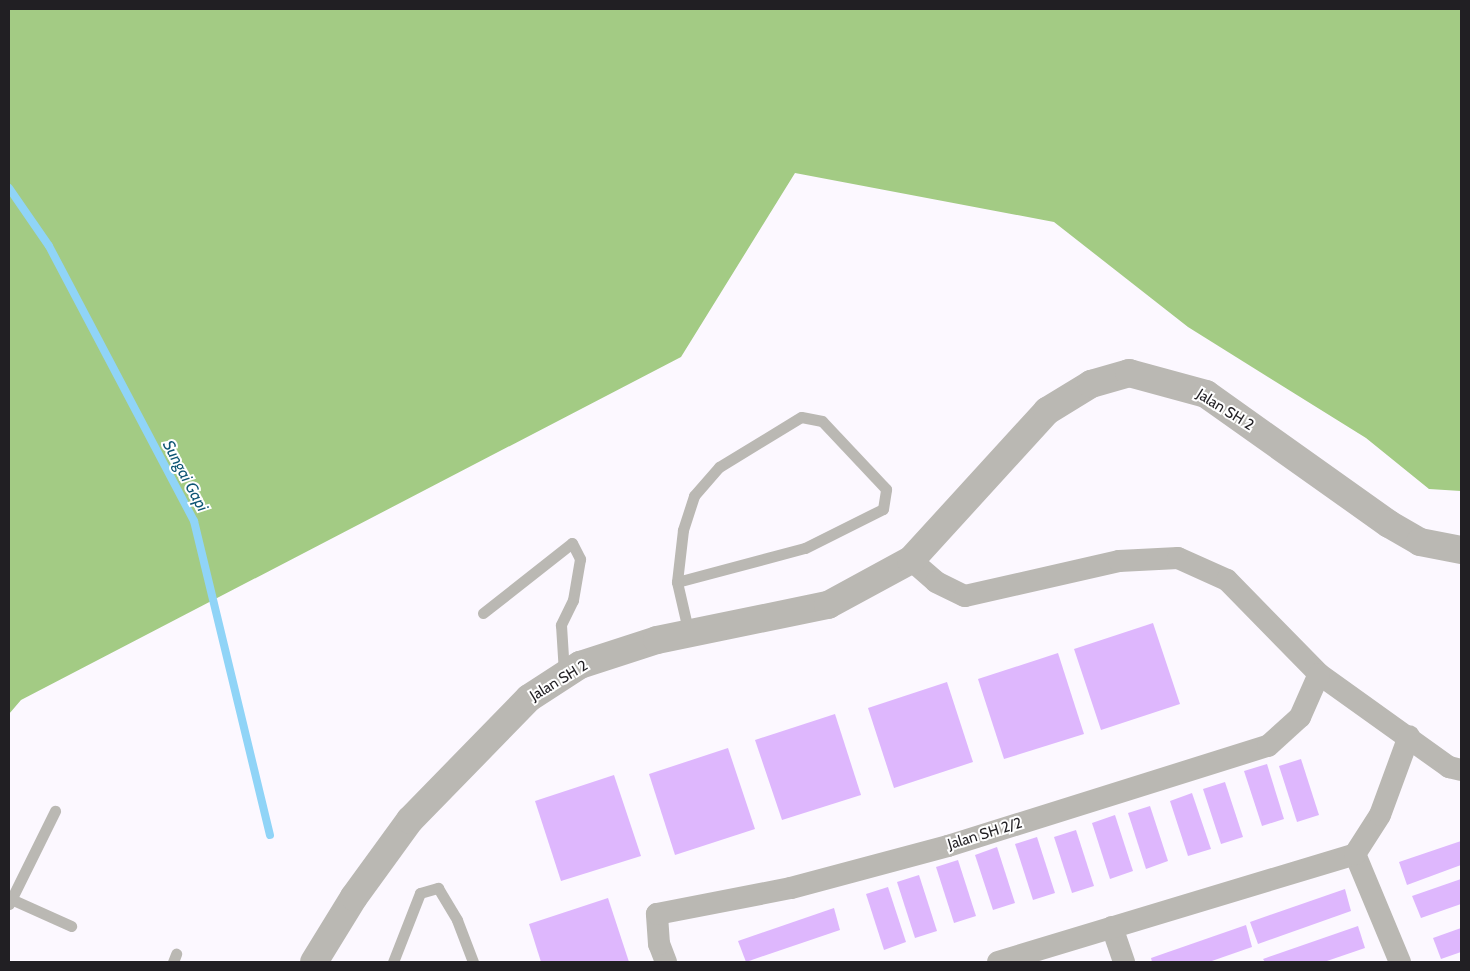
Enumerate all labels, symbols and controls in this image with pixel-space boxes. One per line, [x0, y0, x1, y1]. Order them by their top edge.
street label: Jalan SH 2 [1193, 385, 1257, 435]
water label: Sungai Gapi [158, 437, 212, 515]
street label: Jalan SH 2 [527, 657, 591, 705]
street label: Jalan SH 2/2 [946, 814, 1024, 854]

